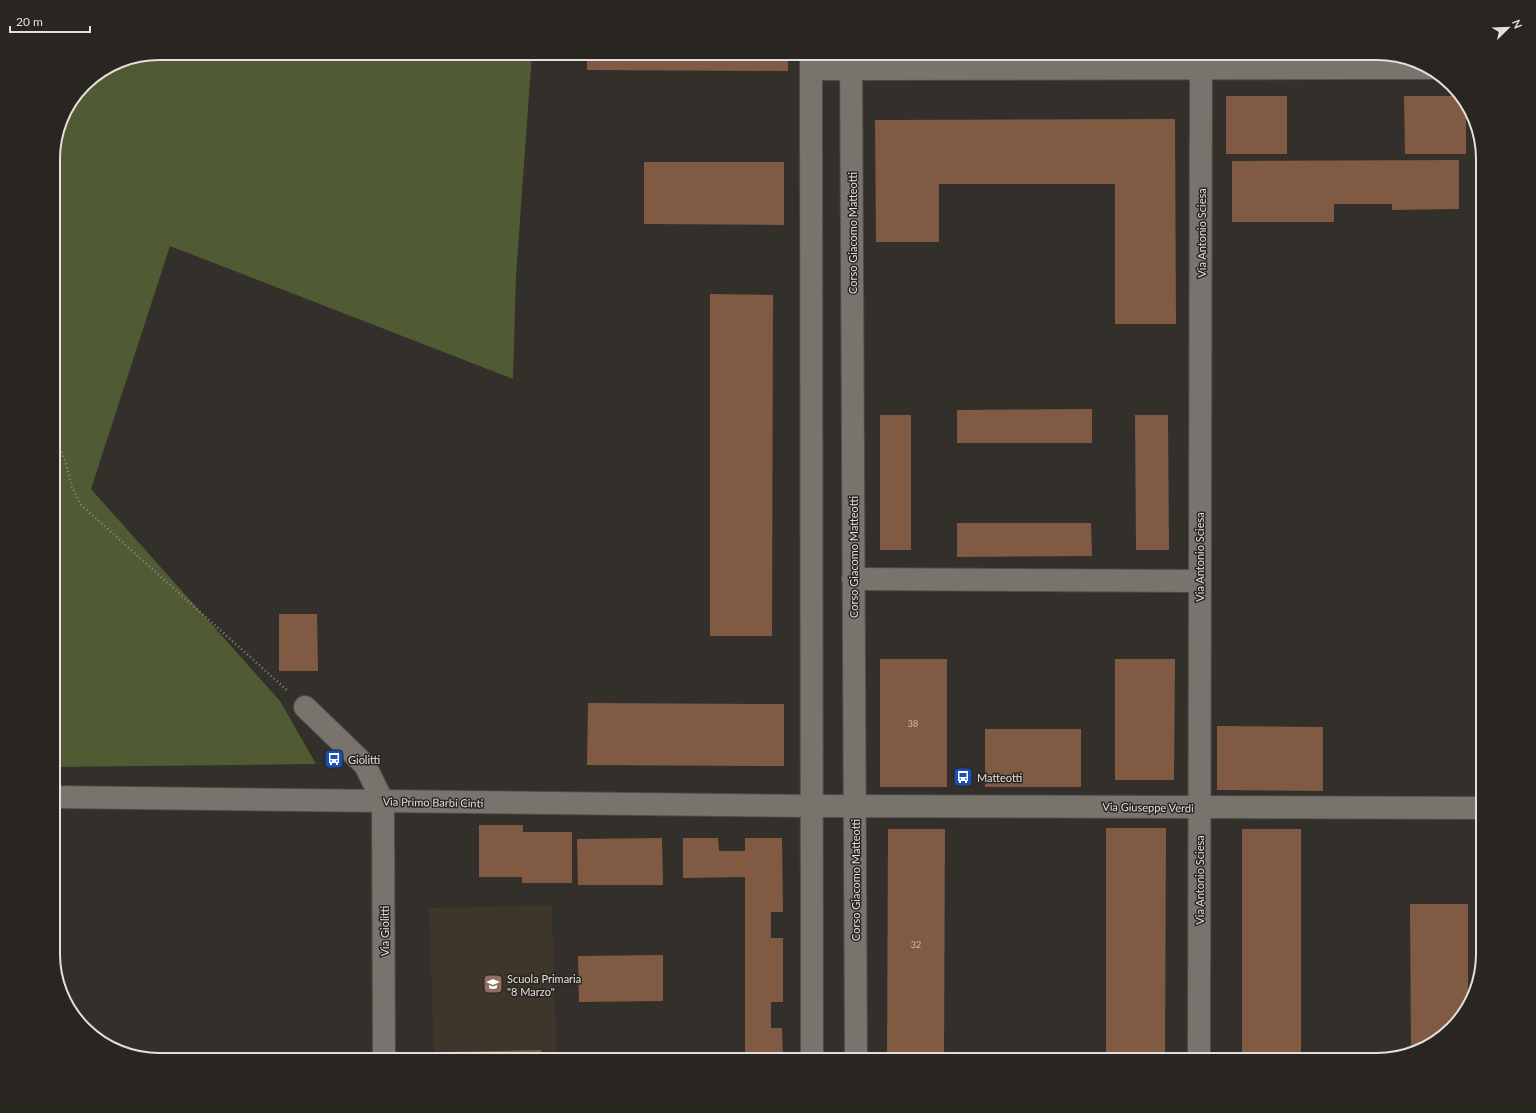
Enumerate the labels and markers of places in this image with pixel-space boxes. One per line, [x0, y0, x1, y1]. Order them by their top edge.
bus stop icon: Giolitti [323, 748, 345, 770]
place label: Giolitti [348, 753, 380, 766]
bus stop icon: Matteotti [952, 766, 974, 788]
place label: Matteotti [977, 771, 1022, 784]
place label: Scuola Primaria "8 Marzo" [507, 972, 581, 998]
school or university icon: Scuola Primaria "8 Marzo" [482, 973, 504, 995]

